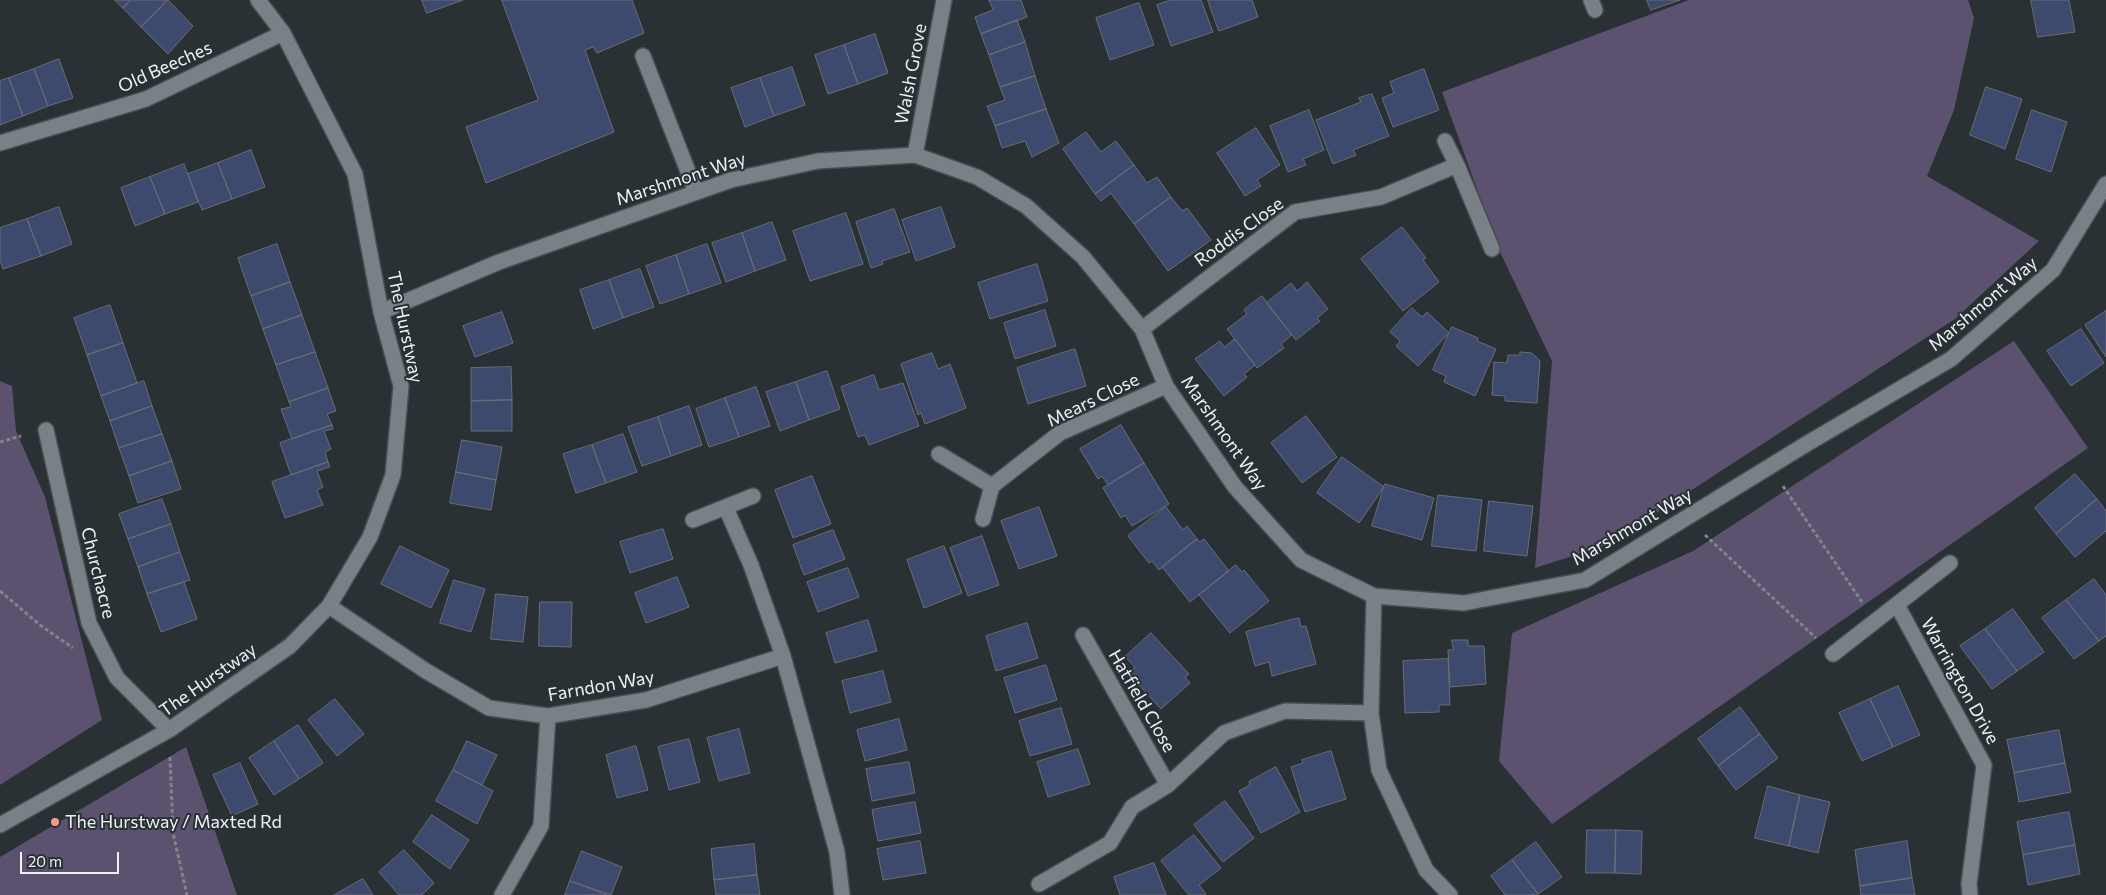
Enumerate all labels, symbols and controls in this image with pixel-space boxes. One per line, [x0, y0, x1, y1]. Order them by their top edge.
street label: Walsh Grove [891, 22, 931, 126]
street label: Old Beeches [115, 37, 215, 97]
street label: Marshmont Way [613, 148, 749, 210]
street label: Roddis Close [1190, 193, 1288, 271]
street label: Marshmont Way [1924, 252, 2042, 356]
street label: The Hurstway [383, 269, 427, 385]
street label: Mears Close [1043, 368, 1143, 432]
street label: Marshmont Way [1176, 371, 1272, 495]
street label: Marshmont Way [1568, 484, 1696, 570]
street label: Churchacre [76, 525, 120, 621]
street label: Warrington Drive [1916, 614, 2004, 748]
street label: The Hurstway [155, 639, 261, 721]
street label: Hatfield Close [1104, 646, 1180, 756]
street label: Farndon Way [546, 666, 656, 706]
place label: The Hurstway / Maxted Rd [65, 811, 282, 833]
marker: The Hurstway / Maxted Rd [49, 816, 61, 828]
scale bar [22, 842, 121, 874]
text: 20 m [28, 852, 62, 870]

